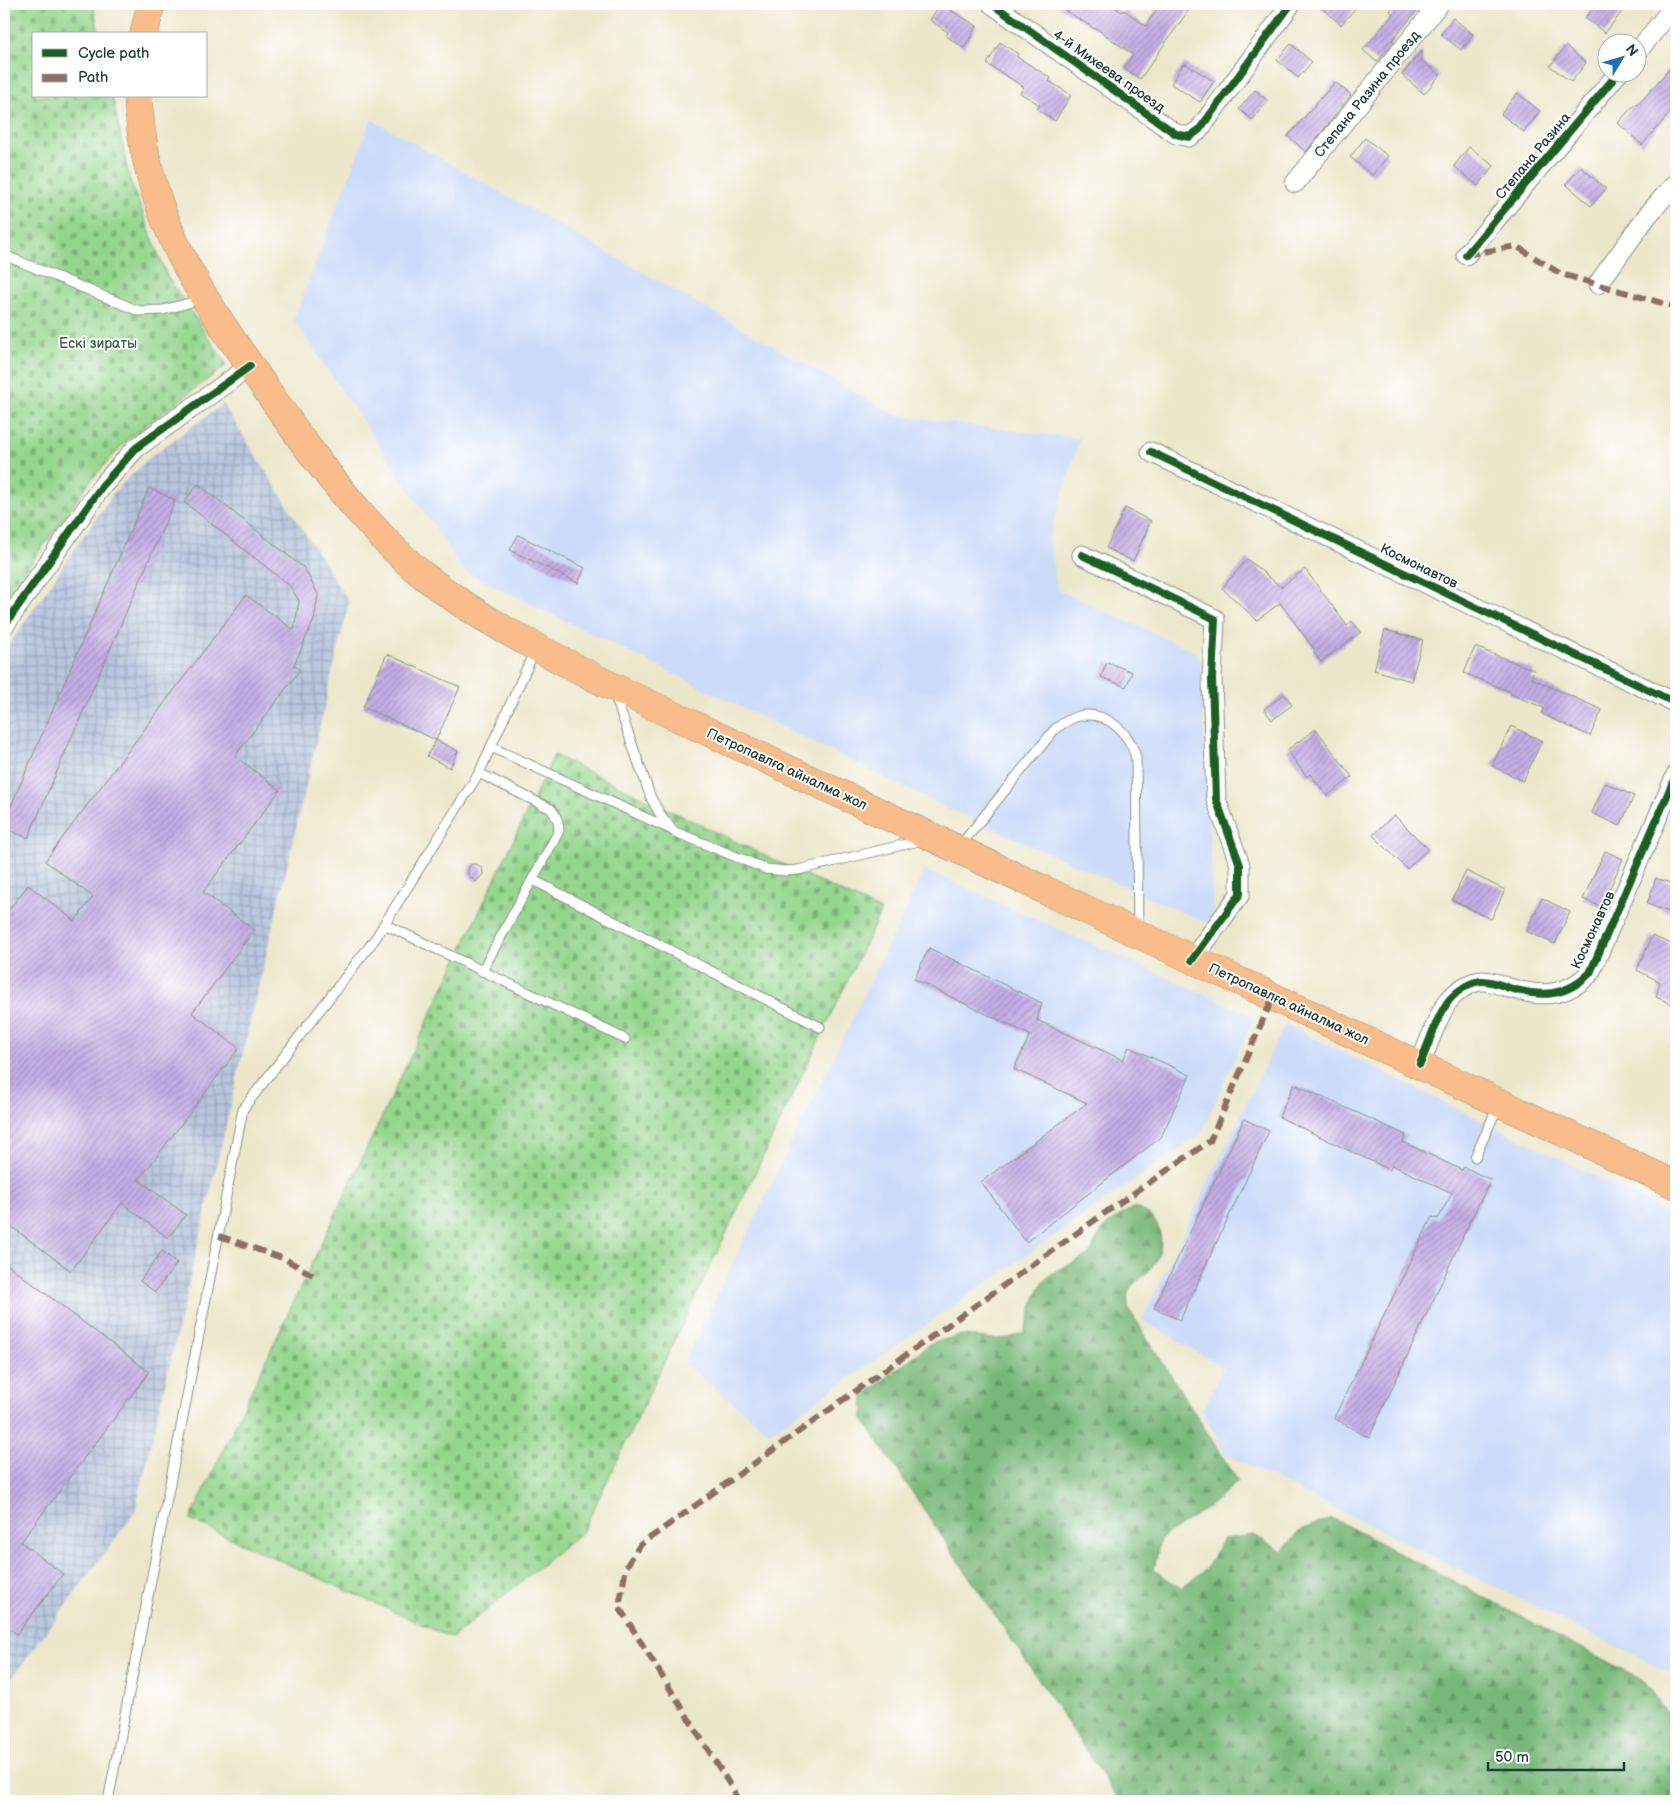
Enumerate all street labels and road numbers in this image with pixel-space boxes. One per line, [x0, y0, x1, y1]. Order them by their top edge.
street label: 4-й Михеева проезд [1050, 26, 1169, 116]
street label: Степана Разина проезд [1311, 27, 1424, 161]
street label: Степана Разина [1492, 109, 1575, 203]
street label: Космонавтов [1377, 540, 1461, 592]
street label: Петропавлға айналма жол [704, 724, 870, 814]
street label: Космонавтов [1568, 888, 1619, 972]
street label: Петропавлға айналма жол [1206, 959, 1372, 1049]

